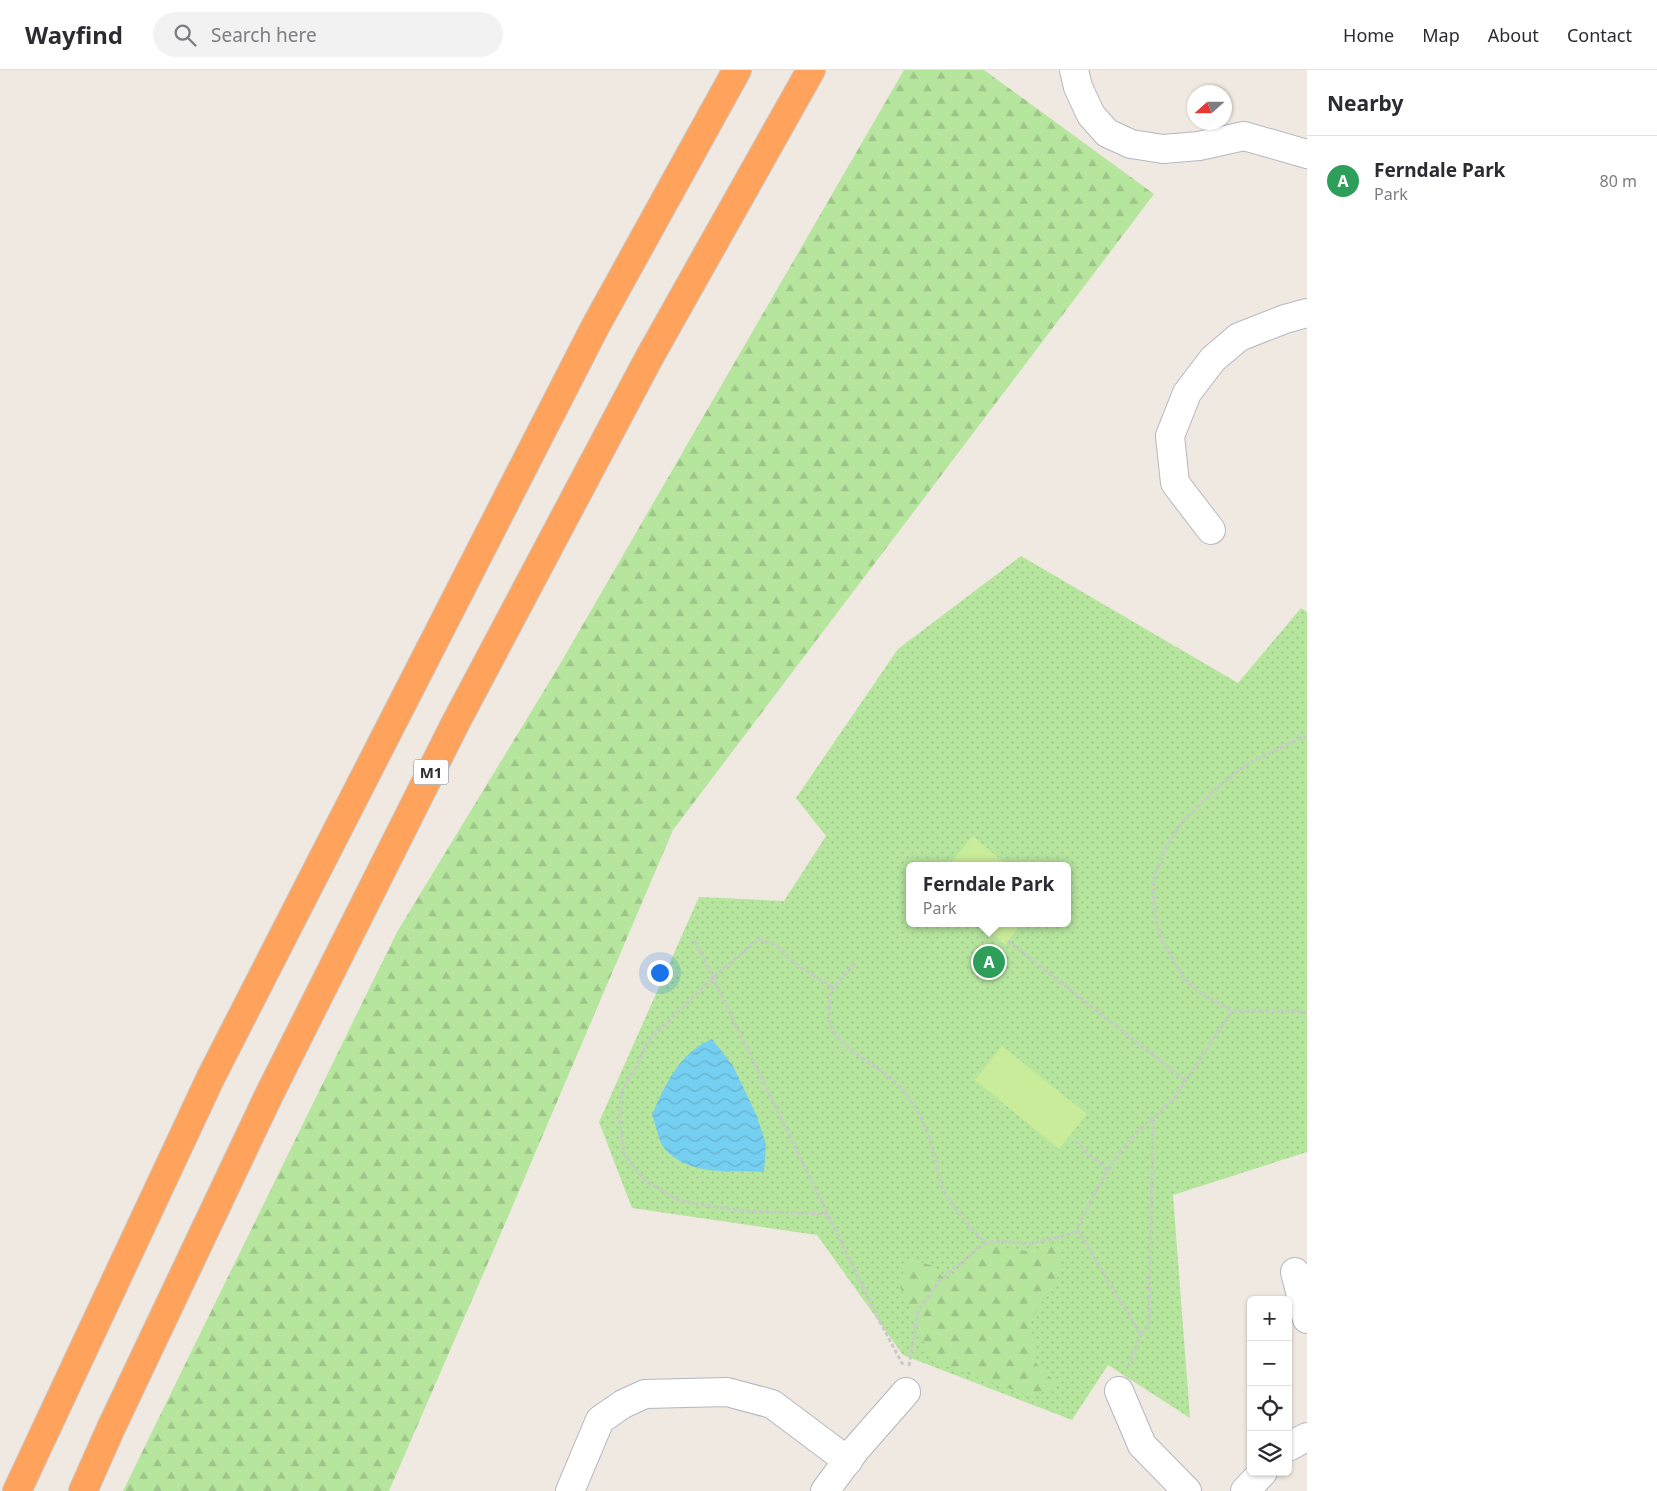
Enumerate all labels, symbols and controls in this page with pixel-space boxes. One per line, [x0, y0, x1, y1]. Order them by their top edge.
search box [153, 12, 503, 57]
text: Wayfind [25, 18, 123, 51]
icon: search [171, 21, 199, 49]
text: Search here [211, 22, 317, 48]
text: Home [1343, 23, 1394, 47]
text: Map [1422, 23, 1460, 47]
text: About [1488, 23, 1539, 47]
text: Contact [1567, 23, 1632, 47]
north arrow [1187, 85, 1232, 130]
text: Nearby [1327, 89, 1403, 117]
text: Ferndale Park [1374, 157, 1505, 183]
text: A [1337, 170, 1349, 192]
text: 80 m [1600, 170, 1637, 192]
text: Park [1374, 183, 1408, 205]
road number: M1 [414, 760, 448, 784]
popup [906, 862, 1071, 927]
text: Ferndale Park [923, 871, 1054, 897]
text: Park [923, 897, 957, 919]
pin: A [973, 943, 1005, 981]
your location [647, 960, 673, 986]
map controls [1247, 1296, 1292, 1476]
button: + [1247, 1296, 1292, 1341]
button: − [1247, 1341, 1292, 1386]
button: locate [1247, 1386, 1292, 1431]
button: layers [1247, 1431, 1292, 1476]

